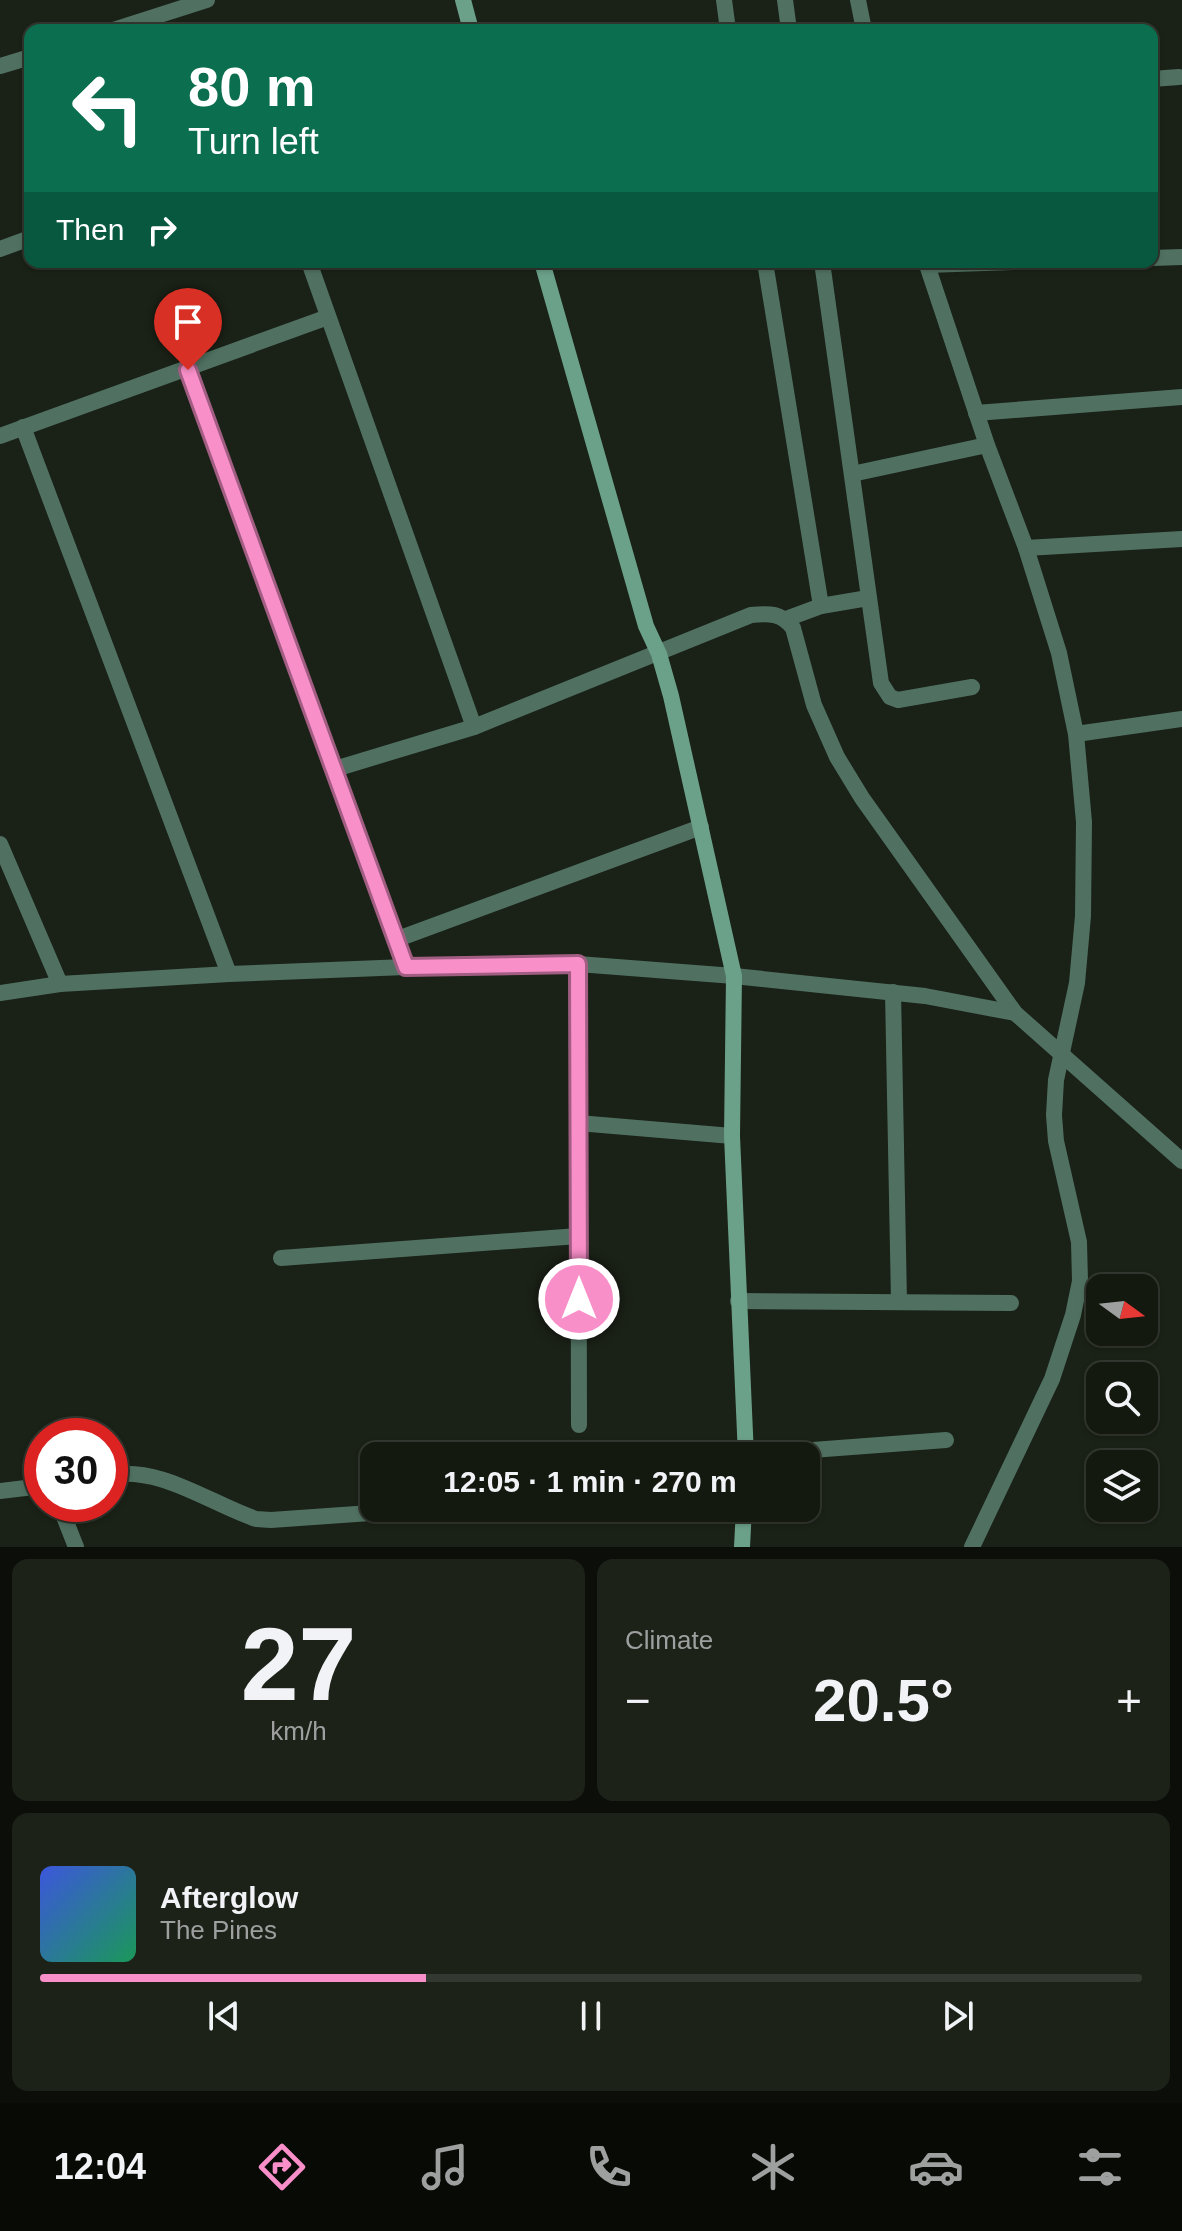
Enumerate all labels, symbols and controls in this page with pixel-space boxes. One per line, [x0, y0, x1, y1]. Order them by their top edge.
text: 80 m [188, 55, 316, 118]
icon: left [56, 56, 160, 160]
text: Turn left [188, 121, 319, 162]
icon: right [140, 208, 184, 252]
text: Then [56, 213, 124, 246]
pin [154, 288, 222, 370]
icon: arrive [166, 300, 210, 344]
position arrow [537, 1257, 621, 1341]
north arrow [1086, 1274, 1158, 1346]
map controls [1086, 1274, 1158, 1522]
button: search [1086, 1362, 1158, 1434]
speed limit sign: 30 [24, 1418, 128, 1522]
button: layers [1086, 1450, 1158, 1522]
text: 12:05 · 1 min · 270 m [443, 1465, 737, 1498]
text: 27 [241, 1606, 356, 1722]
text: Climate [625, 1625, 713, 1655]
text: 20.5° [813, 1667, 954, 1734]
text: − [625, 1676, 651, 1725]
text: + [1116, 1676, 1142, 1725]
text: km/h [270, 1716, 327, 1746]
text: Afterglow [160, 1881, 298, 1914]
text: The Pines [160, 1915, 277, 1945]
icon: previous [202, 1994, 246, 2038]
icon: pause [569, 1994, 613, 2038]
icon: next [936, 1994, 980, 2038]
icon: directions [254, 2139, 310, 2195]
icon: music [417, 2139, 473, 2195]
icon: phone [581, 2139, 637, 2195]
icon: climate [745, 2139, 801, 2195]
icon: car [908, 2139, 964, 2195]
icon: filters [1072, 2139, 1128, 2195]
text: 12:04 [54, 2146, 146, 2187]

